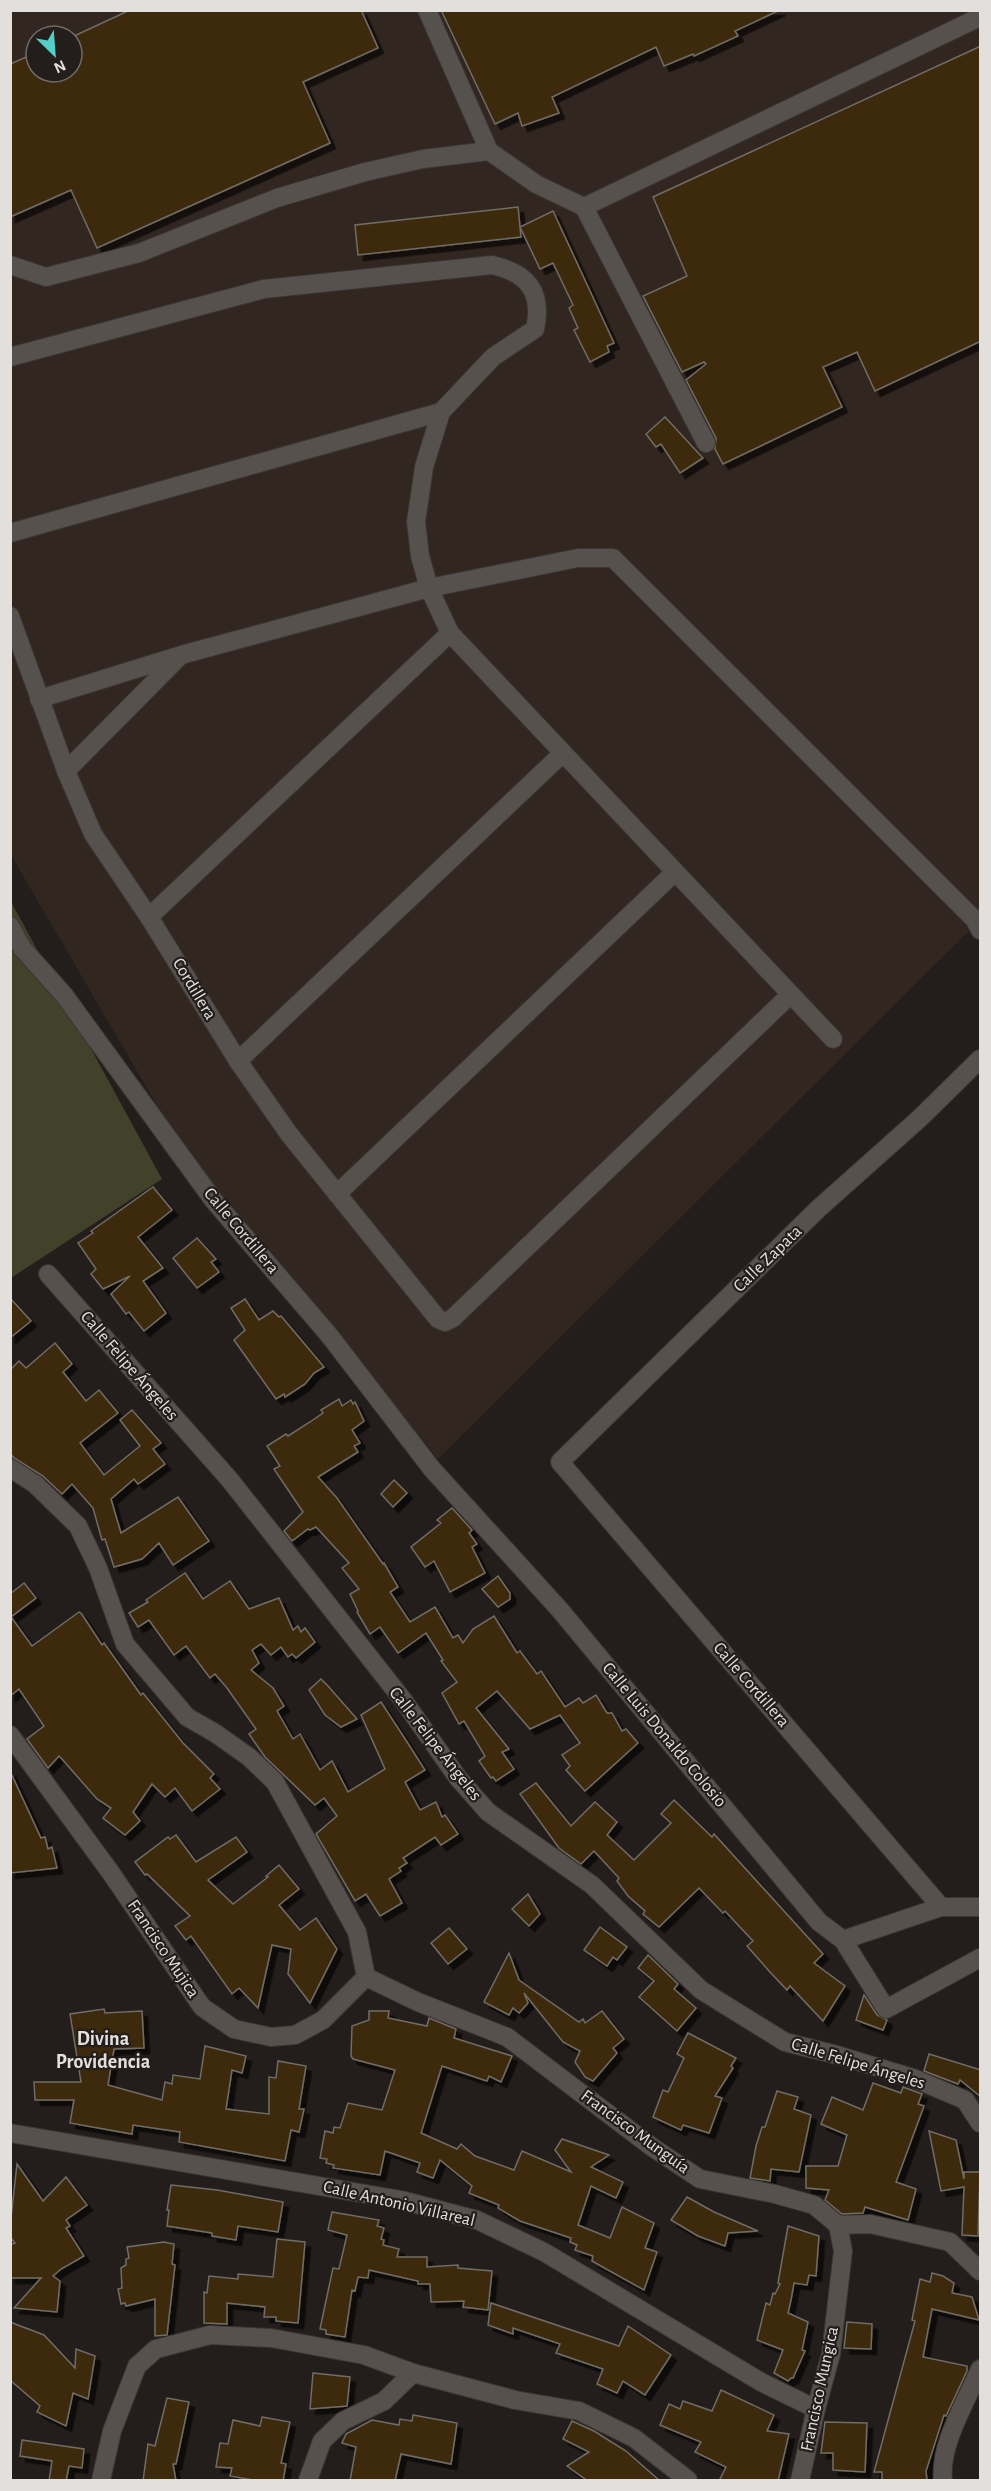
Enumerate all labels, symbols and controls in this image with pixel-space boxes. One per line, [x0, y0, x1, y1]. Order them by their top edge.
north arrow [24, 24, 84, 84]
text: N [51, 57, 68, 76]
street label: Cordillera [169, 955, 219, 1023]
street label: Calle Cordillera [200, 1185, 282, 1277]
street label: Calle Zapata [730, 1222, 806, 1296]
street label: Calle Felipe Ángeles [77, 1306, 183, 1424]
street label: Calle Cordillera [709, 1639, 793, 1731]
street label: Calle Luis Donaldo Colosio [598, 1659, 730, 1811]
street label: Calle Felipe Ángeles [385, 1682, 487, 1804]
street label: Francisco Mujica [124, 1897, 202, 2001]
district label: Divina Providencia [56, 2029, 151, 2072]
street label: Calle Felipe Ángeles [789, 2032, 928, 2093]
street label: Francisco Munguía [577, 2087, 693, 2177]
street label: Calle Antonio Villareal [321, 2178, 477, 2230]
street label: Francisco Mungica [798, 2325, 842, 2453]

